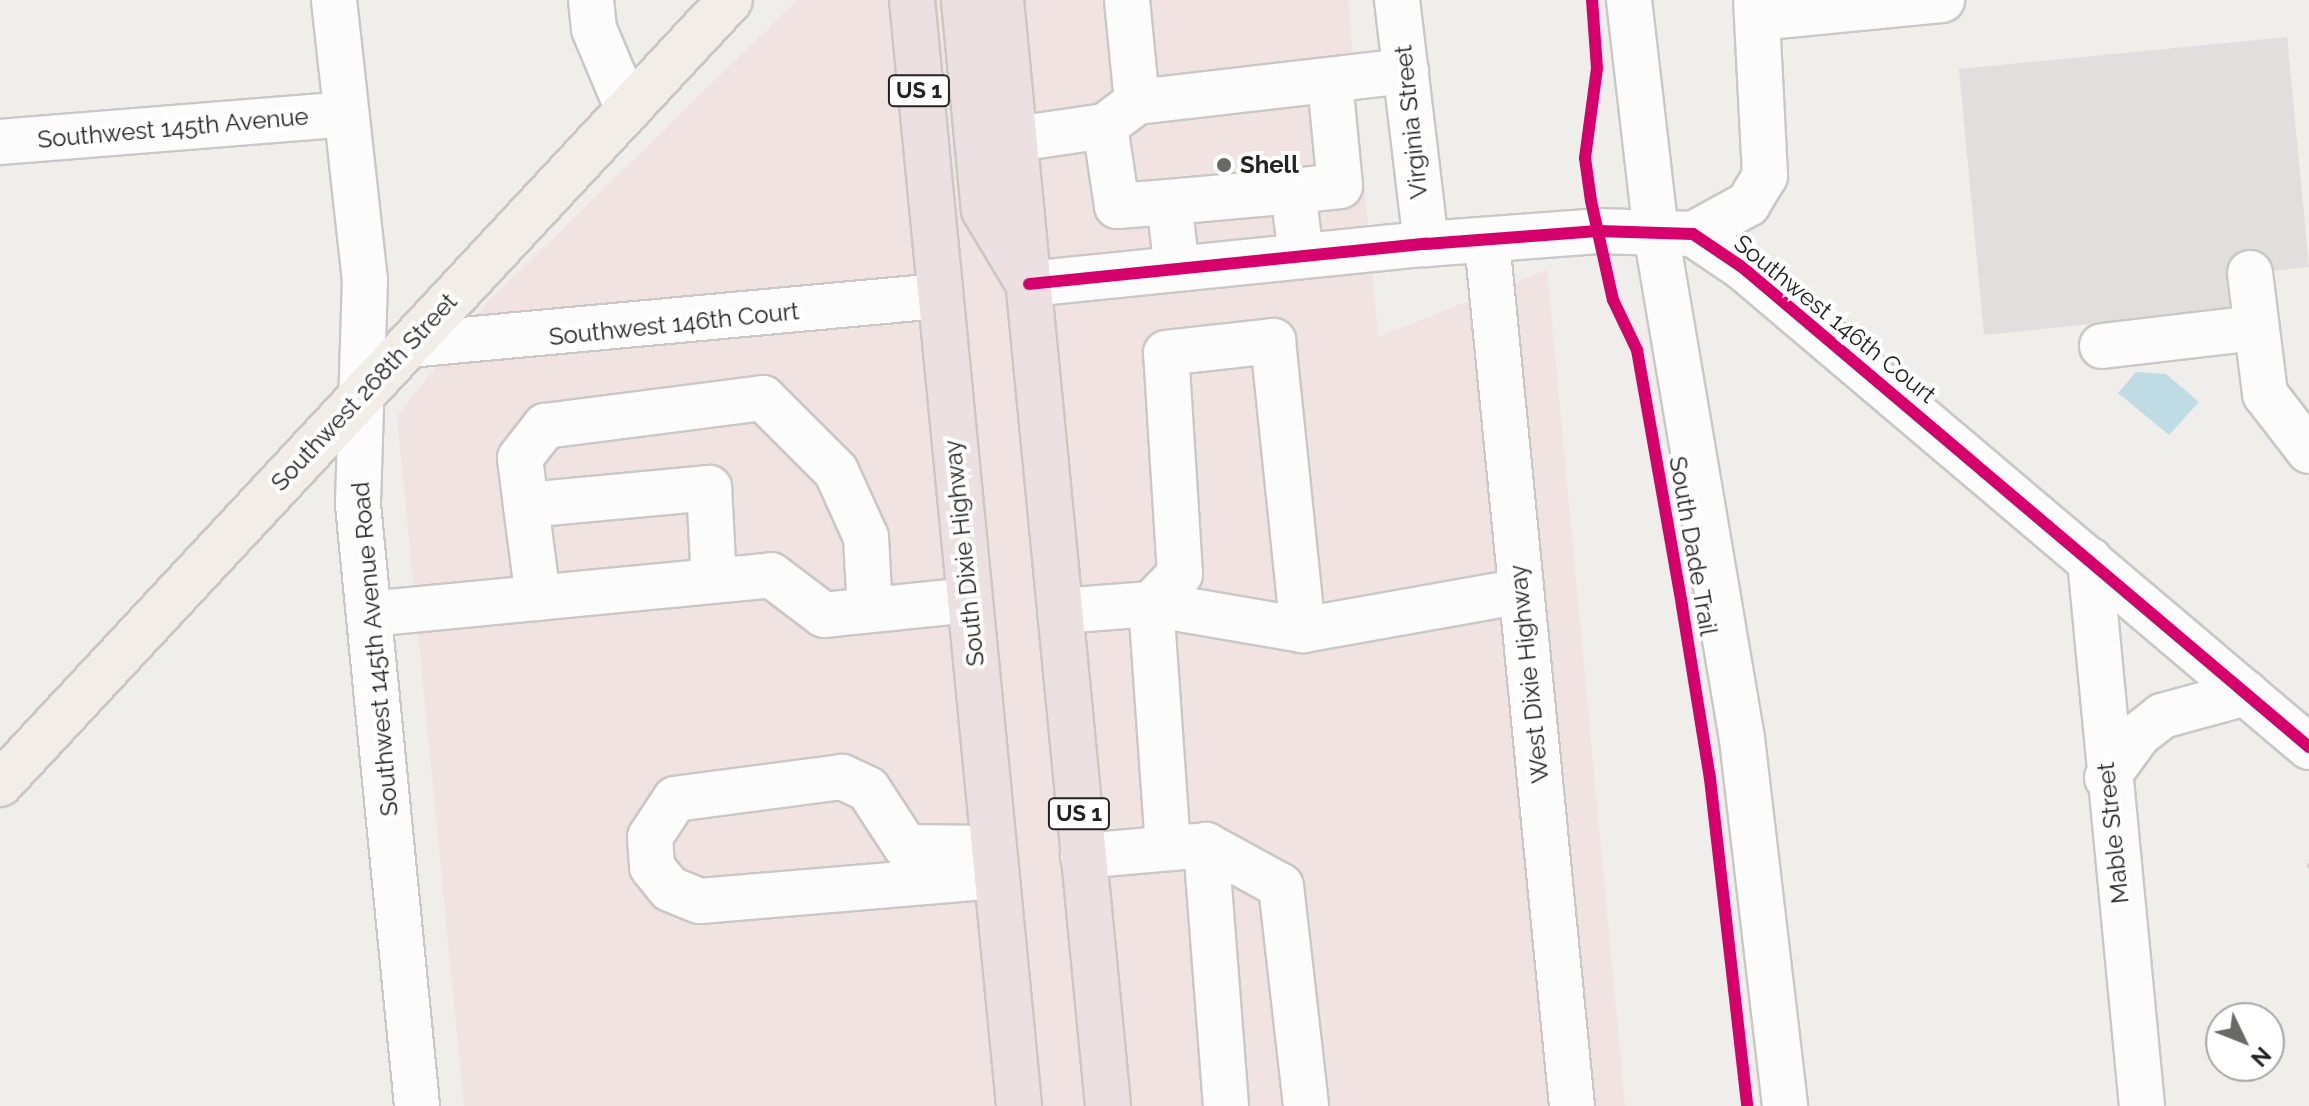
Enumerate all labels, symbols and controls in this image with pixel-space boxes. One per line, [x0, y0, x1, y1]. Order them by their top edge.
street label: Virginia Street [1389, 44, 1433, 200]
road number: US 1 [887, 73, 951, 109]
street label: Southwest 145th Avenue [36, 102, 310, 154]
place label: Shell [1240, 151, 1299, 179]
marker: Shell [1215, 156, 1233, 174]
street label: Southwest 146th Court [1728, 229, 1942, 409]
street label: Southwest 268th Street [265, 287, 463, 497]
street label: Southwest 146th Court [548, 297, 800, 351]
street label: South Dixie Highway [938, 438, 990, 668]
street label: South Dade Trail [1663, 454, 1723, 638]
street label: Southwest 145th Avenue Road [346, 480, 404, 818]
street label: West Dixie Highway [1503, 563, 1555, 785]
street label: Mable Street [2091, 761, 2135, 905]
road number: US 1 [1047, 796, 1111, 832]
north arrow [2205, 1002, 2285, 1082]
text: N [2246, 1042, 2276, 1072]

